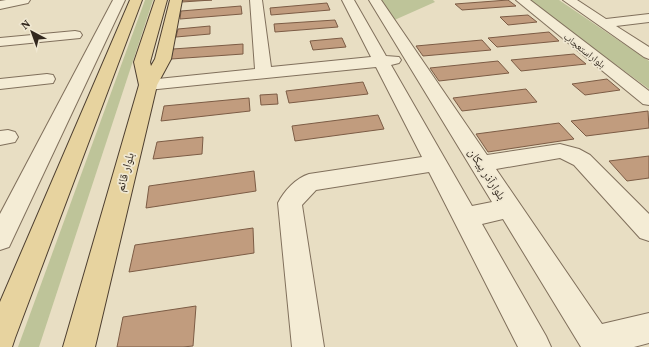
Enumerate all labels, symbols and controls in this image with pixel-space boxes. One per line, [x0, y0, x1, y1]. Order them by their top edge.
north arrow [12, 12, 52, 52]
text: N [18, 17, 34, 33]
street label: بلواراستعجاب [561, 30, 608, 71]
street label: بلوارآذر پیکان [464, 145, 510, 203]
street label: بلوار قائم [112, 151, 138, 193]

